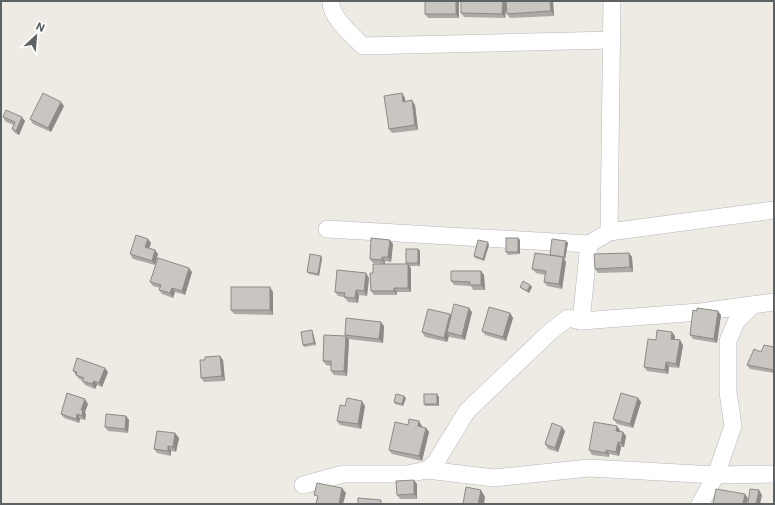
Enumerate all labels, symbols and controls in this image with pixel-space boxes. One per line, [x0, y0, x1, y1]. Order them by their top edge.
north arrow [16, 16, 56, 56]
text: N [34, 19, 47, 34]

